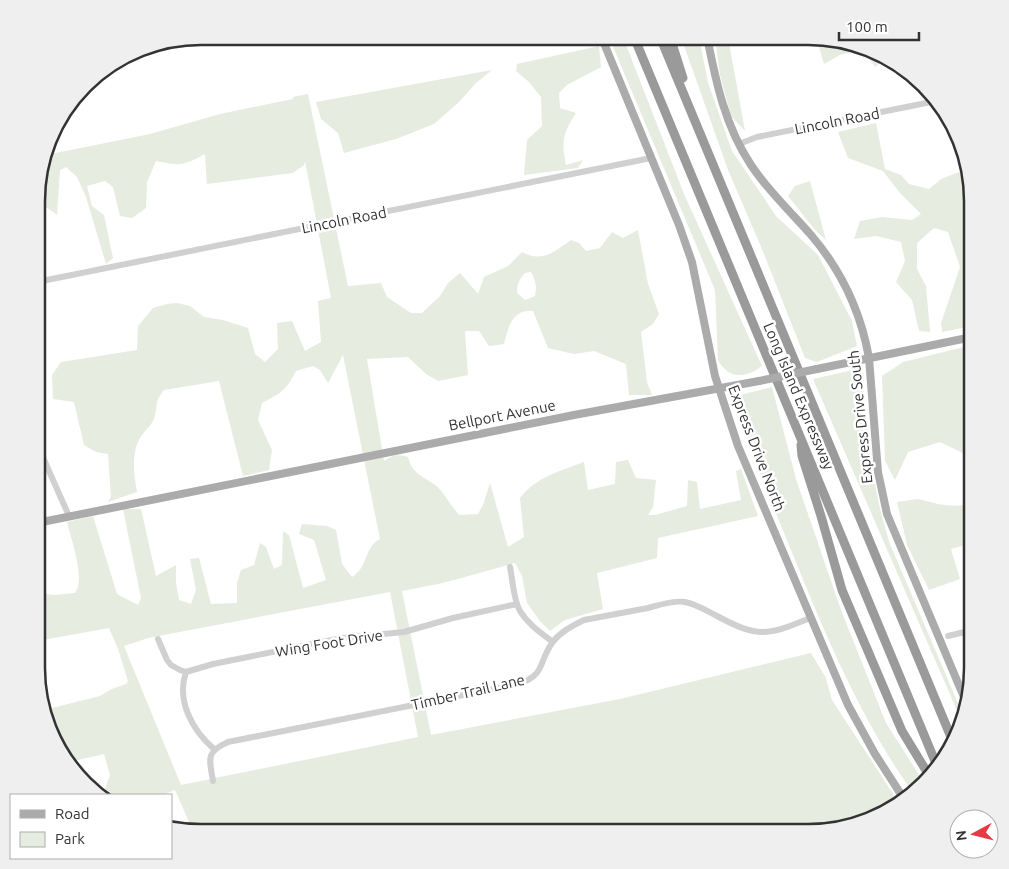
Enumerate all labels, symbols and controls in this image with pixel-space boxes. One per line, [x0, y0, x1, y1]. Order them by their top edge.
scale bar [839, 10, 919, 42]
text: 100 m [846, 18, 888, 35]
street label: Lincoln Road [793, 104, 881, 138]
street label: Lincoln Road [300, 203, 388, 237]
street label: Long Island Expressway [760, 320, 838, 472]
street label: Express Drive South [845, 350, 875, 484]
street label: Express Drive North [725, 382, 789, 514]
street label: Bellport Avenue [447, 396, 557, 434]
street label: Wing Foot Drive [274, 626, 384, 660]
street label: Timber Trail Lane [410, 671, 526, 713]
legend [10, 794, 172, 859]
text: Road [55, 805, 90, 822]
north arrow [949, 809, 999, 859]
text: N [953, 829, 970, 842]
text: Park [55, 830, 85, 847]

